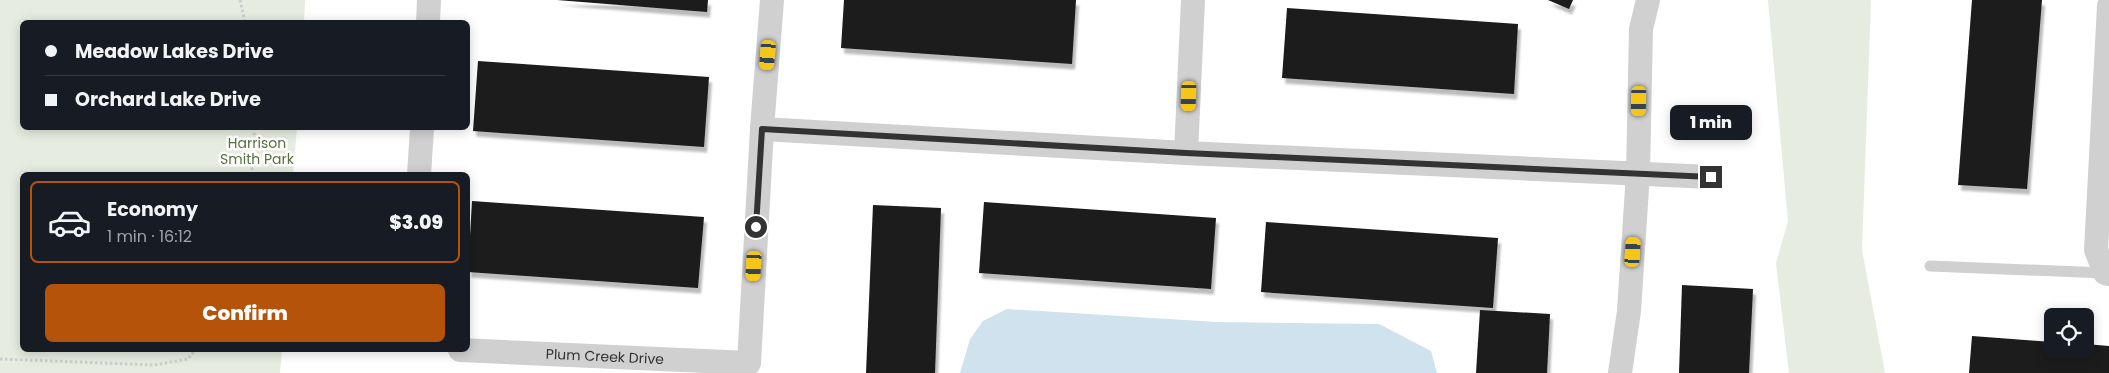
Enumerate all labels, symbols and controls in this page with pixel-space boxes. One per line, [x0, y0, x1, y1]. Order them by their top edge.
text: Meadow Lakes Drive [75, 38, 274, 65]
car [759, 39, 776, 71]
car [1180, 81, 1197, 111]
text: Orchard Lake Drive [75, 86, 261, 113]
car [1631, 86, 1646, 116]
callout: 1 min [1670, 104, 1752, 140]
text: 1 min [1690, 111, 1732, 134]
park label: Harrison Smith Park [220, 133, 295, 169]
route end [1700, 166, 1722, 188]
text: Economy [107, 196, 198, 223]
icon: car [47, 200, 92, 245]
text: $3.09 [389, 209, 443, 236]
route start [745, 216, 767, 238]
text: 1 min · 16:12 [107, 225, 192, 248]
car [1624, 237, 1641, 267]
car [745, 251, 762, 281]
button: Confirm [45, 284, 445, 342]
map controls [2044, 308, 2094, 358]
button: locate [2044, 308, 2094, 358]
street label: Plum Creek Drive [545, 344, 665, 369]

